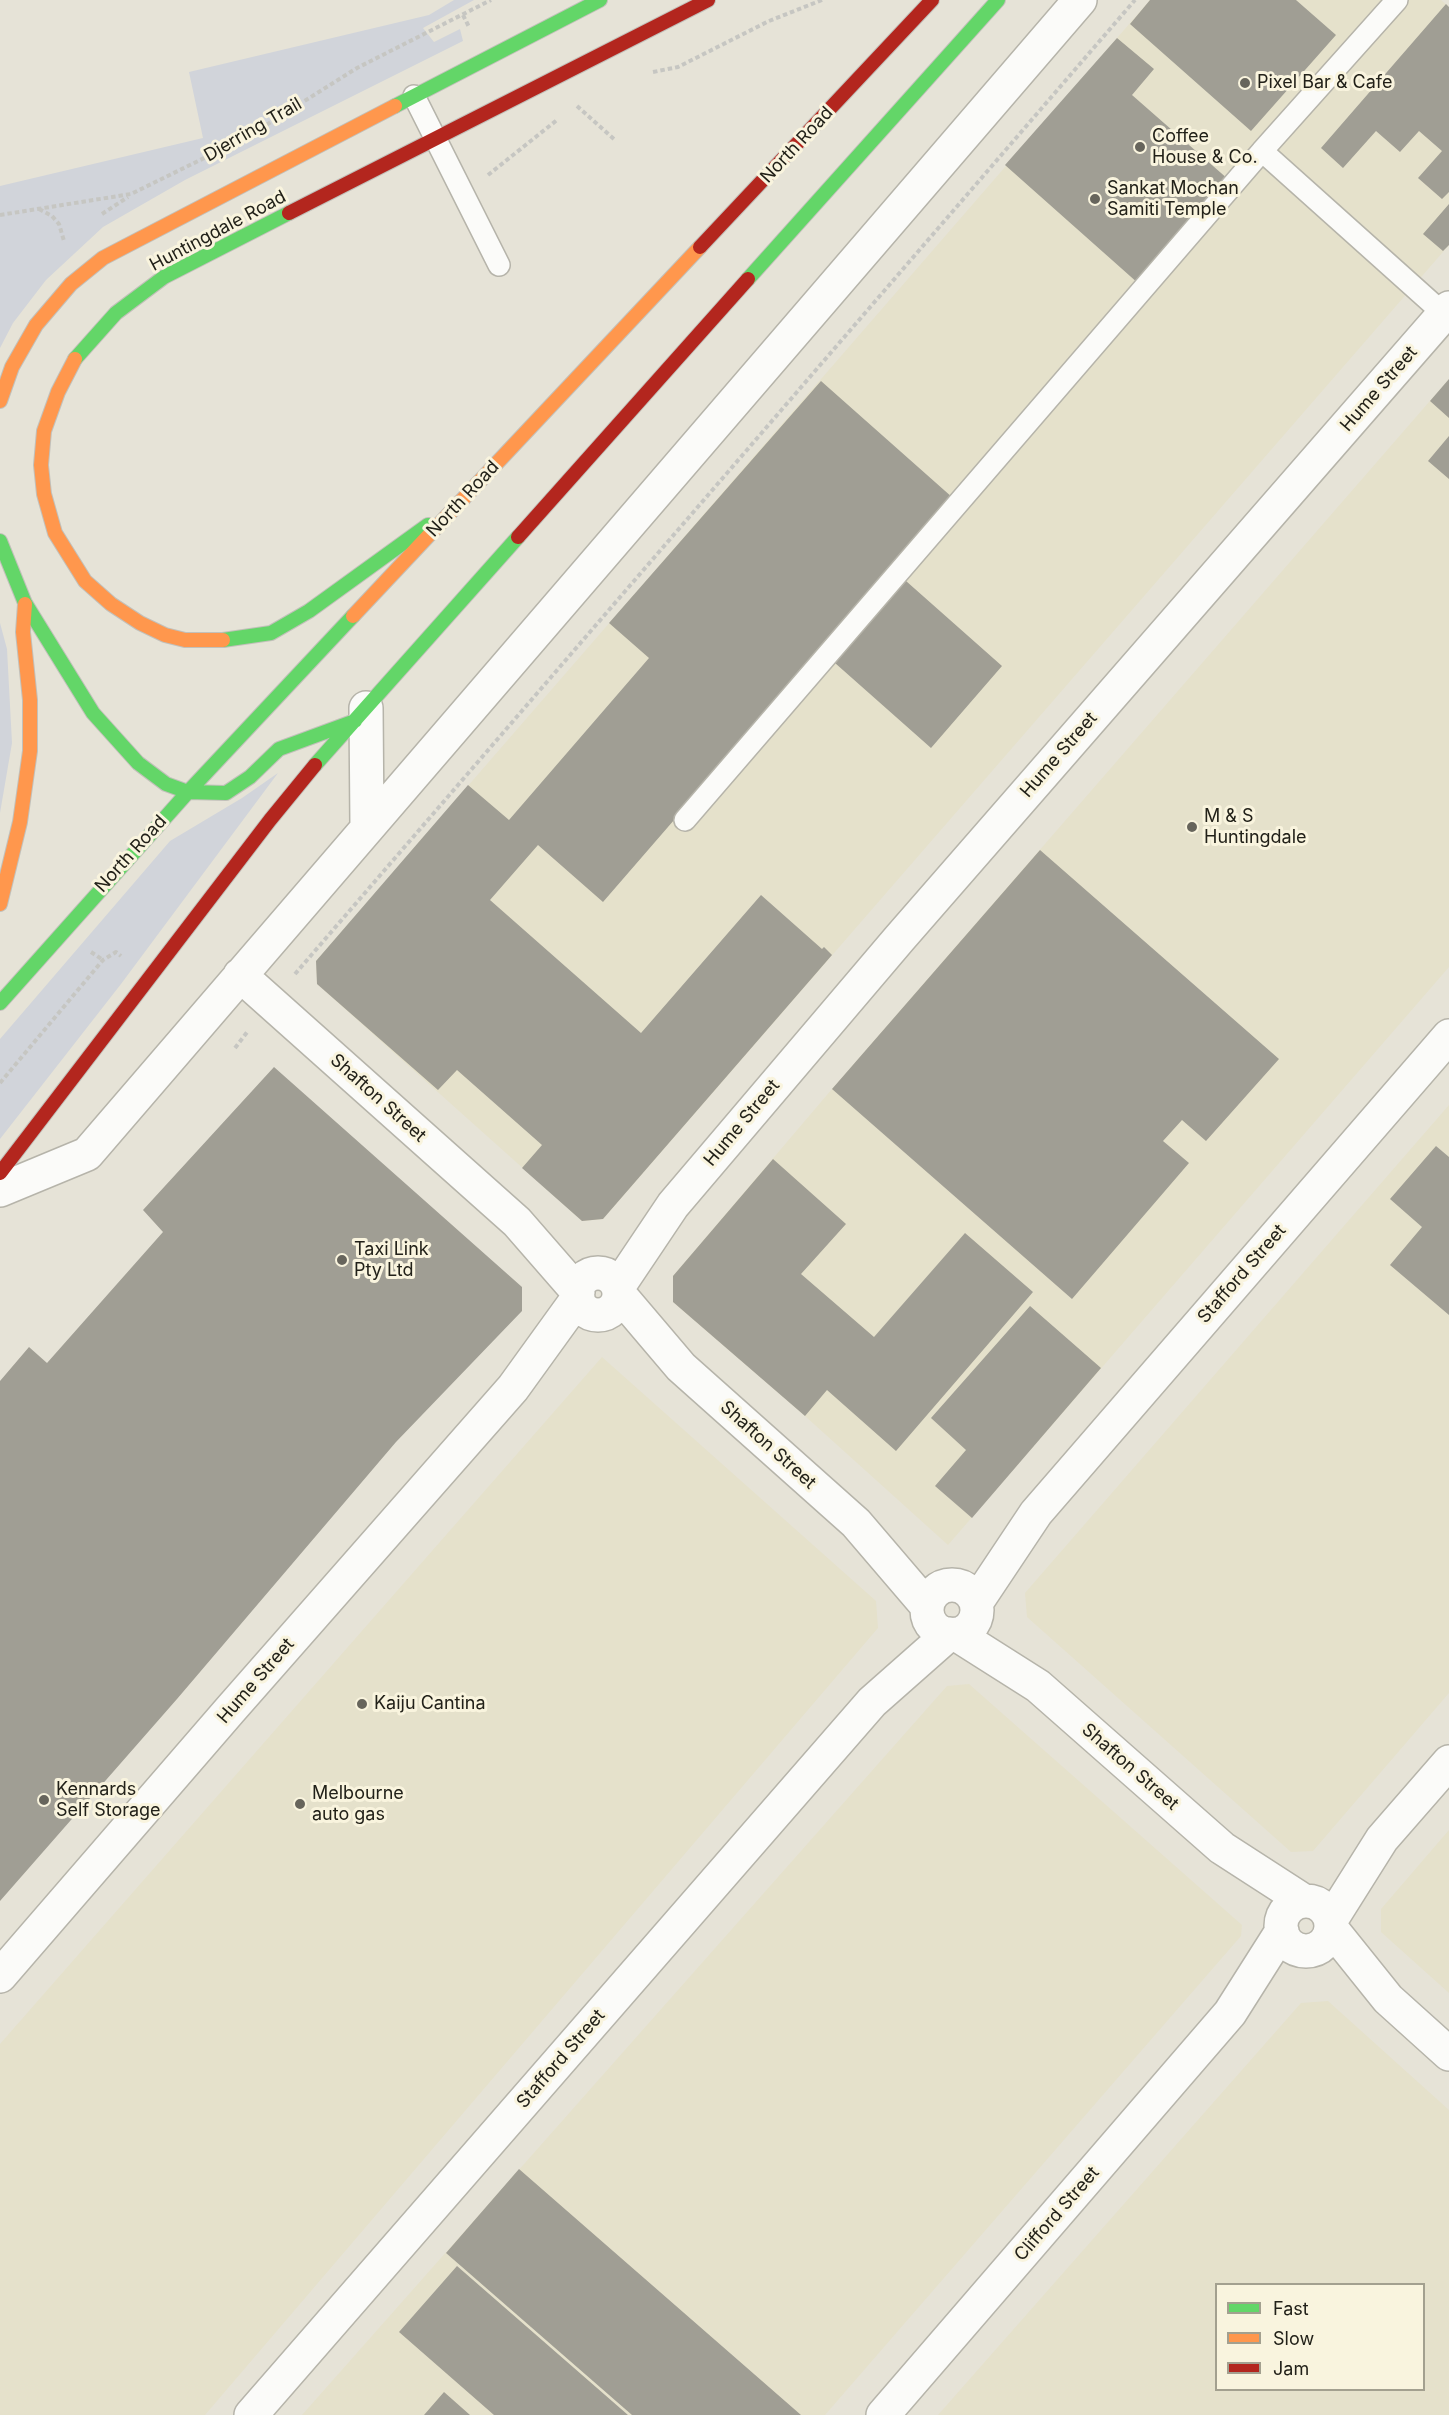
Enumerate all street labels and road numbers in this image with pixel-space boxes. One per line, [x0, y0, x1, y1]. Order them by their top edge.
street label: Djerring Trail [200, 93, 306, 167]
street label: North Road [756, 102, 838, 188]
street label: Huntingdale Road [146, 186, 290, 276]
street label: Hume Street [1336, 342, 1422, 436]
street label: North Road [422, 456, 504, 542]
street label: Hume Street [1016, 708, 1102, 802]
street label: North Road [91, 811, 171, 897]
street label: Shafton Street [326, 1049, 430, 1147]
street label: Hume Street [700, 1075, 784, 1171]
street label: Stafford Street [1193, 1220, 1291, 1328]
street label: Shafton Street [716, 1396, 820, 1494]
street label: Hume Street [213, 1634, 299, 1728]
street label: Shafton Street [1077, 1719, 1183, 1815]
street label: Stafford Street [512, 2005, 610, 2113]
street label: Clifford Street [1010, 2162, 1104, 2266]

